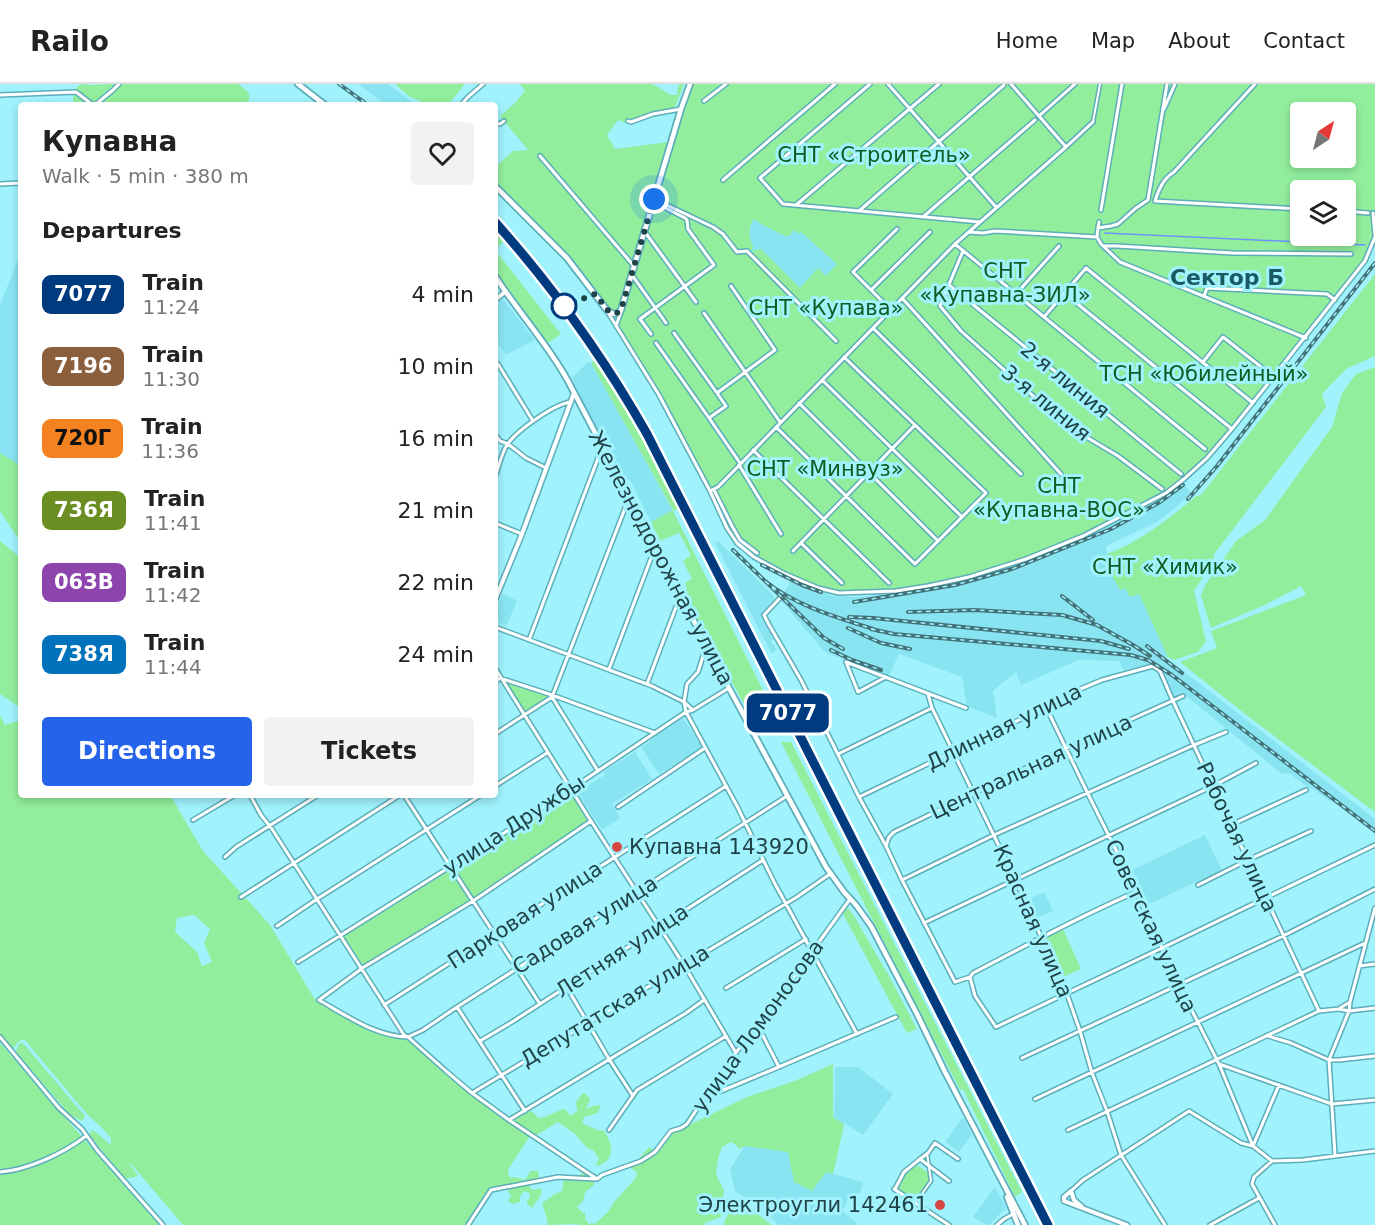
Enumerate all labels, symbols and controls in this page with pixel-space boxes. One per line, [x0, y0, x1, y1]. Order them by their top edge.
text: Railo [30, 25, 109, 58]
text: Home [996, 29, 1058, 53]
text: Map [1091, 29, 1135, 53]
text: About [1168, 29, 1230, 53]
text: Contact [1263, 29, 1345, 53]
north arrow [1290, 102, 1356, 168]
map controls [1290, 102, 1356, 246]
button: heart [411, 122, 474, 185]
text: Купавна [42, 125, 177, 158]
park label: СНТ «Строитель» [777, 143, 971, 167]
text: Walk · 5 min · 380 m [42, 164, 249, 188]
button: layers [1290, 180, 1356, 246]
your location [639, 184, 669, 214]
text: Departures [42, 218, 182, 243]
park label: СНТ «Купавна-ЗИЛ» [919, 259, 1091, 307]
district label: Сектор Б [1170, 265, 1284, 290]
text: Train [142, 270, 204, 295]
text: 7077 [54, 282, 112, 306]
text: 4 min [412, 282, 474, 307]
unlabelled marker [551, 293, 577, 319]
text: 11:24 [142, 295, 200, 319]
park label: СНТ «Купава» [749, 296, 903, 320]
street label: 2-я линия [1016, 337, 1114, 423]
text: Train [142, 342, 204, 367]
text: 7196 [54, 354, 112, 378]
text: 10 min [398, 354, 474, 379]
street label: 3-я линия [997, 360, 1095, 446]
park label: ТСН «Юбилейный» [1099, 362, 1308, 386]
text: 11:30 [142, 367, 200, 391]
text: Train [141, 414, 203, 439]
text: 720Г [54, 426, 111, 450]
text: 16 min [398, 426, 474, 451]
street label: Железнодорожная улица [584, 427, 738, 689]
text: 11:36 [141, 439, 199, 463]
park label: СНТ «Минвуз» [746, 457, 904, 481]
park label: СНТ «Купавна-ВОС» [973, 474, 1145, 522]
text: Train [144, 486, 206, 511]
text: 736Я [54, 498, 114, 522]
text: 21 min [398, 498, 474, 523]
text: 11:41 [144, 511, 202, 535]
park label: СНТ «Химик» [1092, 555, 1238, 579]
text: Train [144, 558, 205, 583]
text: 063В [54, 570, 114, 594]
text: 22 min [398, 570, 474, 595]
text: 11:42 [144, 583, 201, 607]
text: Train [144, 630, 206, 655]
text: 738Я [54, 642, 114, 666]
text: 24 min [398, 642, 474, 667]
text: 11:44 [144, 655, 202, 679]
street label: Длинная улица [922, 679, 1086, 775]
line badge: 7077 [746, 694, 830, 732]
text: 7077 [759, 701, 817, 725]
street label: Центральная улица [926, 710, 1136, 824]
button: Directions [42, 717, 252, 786]
button: Tickets [264, 717, 474, 786]
street label: Рабочая улица [1192, 758, 1282, 916]
street label: улица Дружбы [439, 770, 589, 880]
place label: Купавна 143920 [629, 835, 809, 859]
street label: Советская улица [1100, 836, 1202, 1016]
marker: Купавна 143920 [610, 840, 624, 854]
street label: Красная улица [988, 841, 1078, 1001]
street label: Парковая улица [444, 856, 606, 974]
street label: Садовая улица [508, 871, 662, 979]
street label: Летняя улица [551, 899, 693, 1003]
street label: улица Ломоносова [687, 935, 829, 1117]
street label: Депутатская улица [516, 940, 714, 1072]
place label: Электроугли 142461 [699, 1193, 928, 1217]
marker: Электроугли 142461 [933, 1198, 947, 1212]

